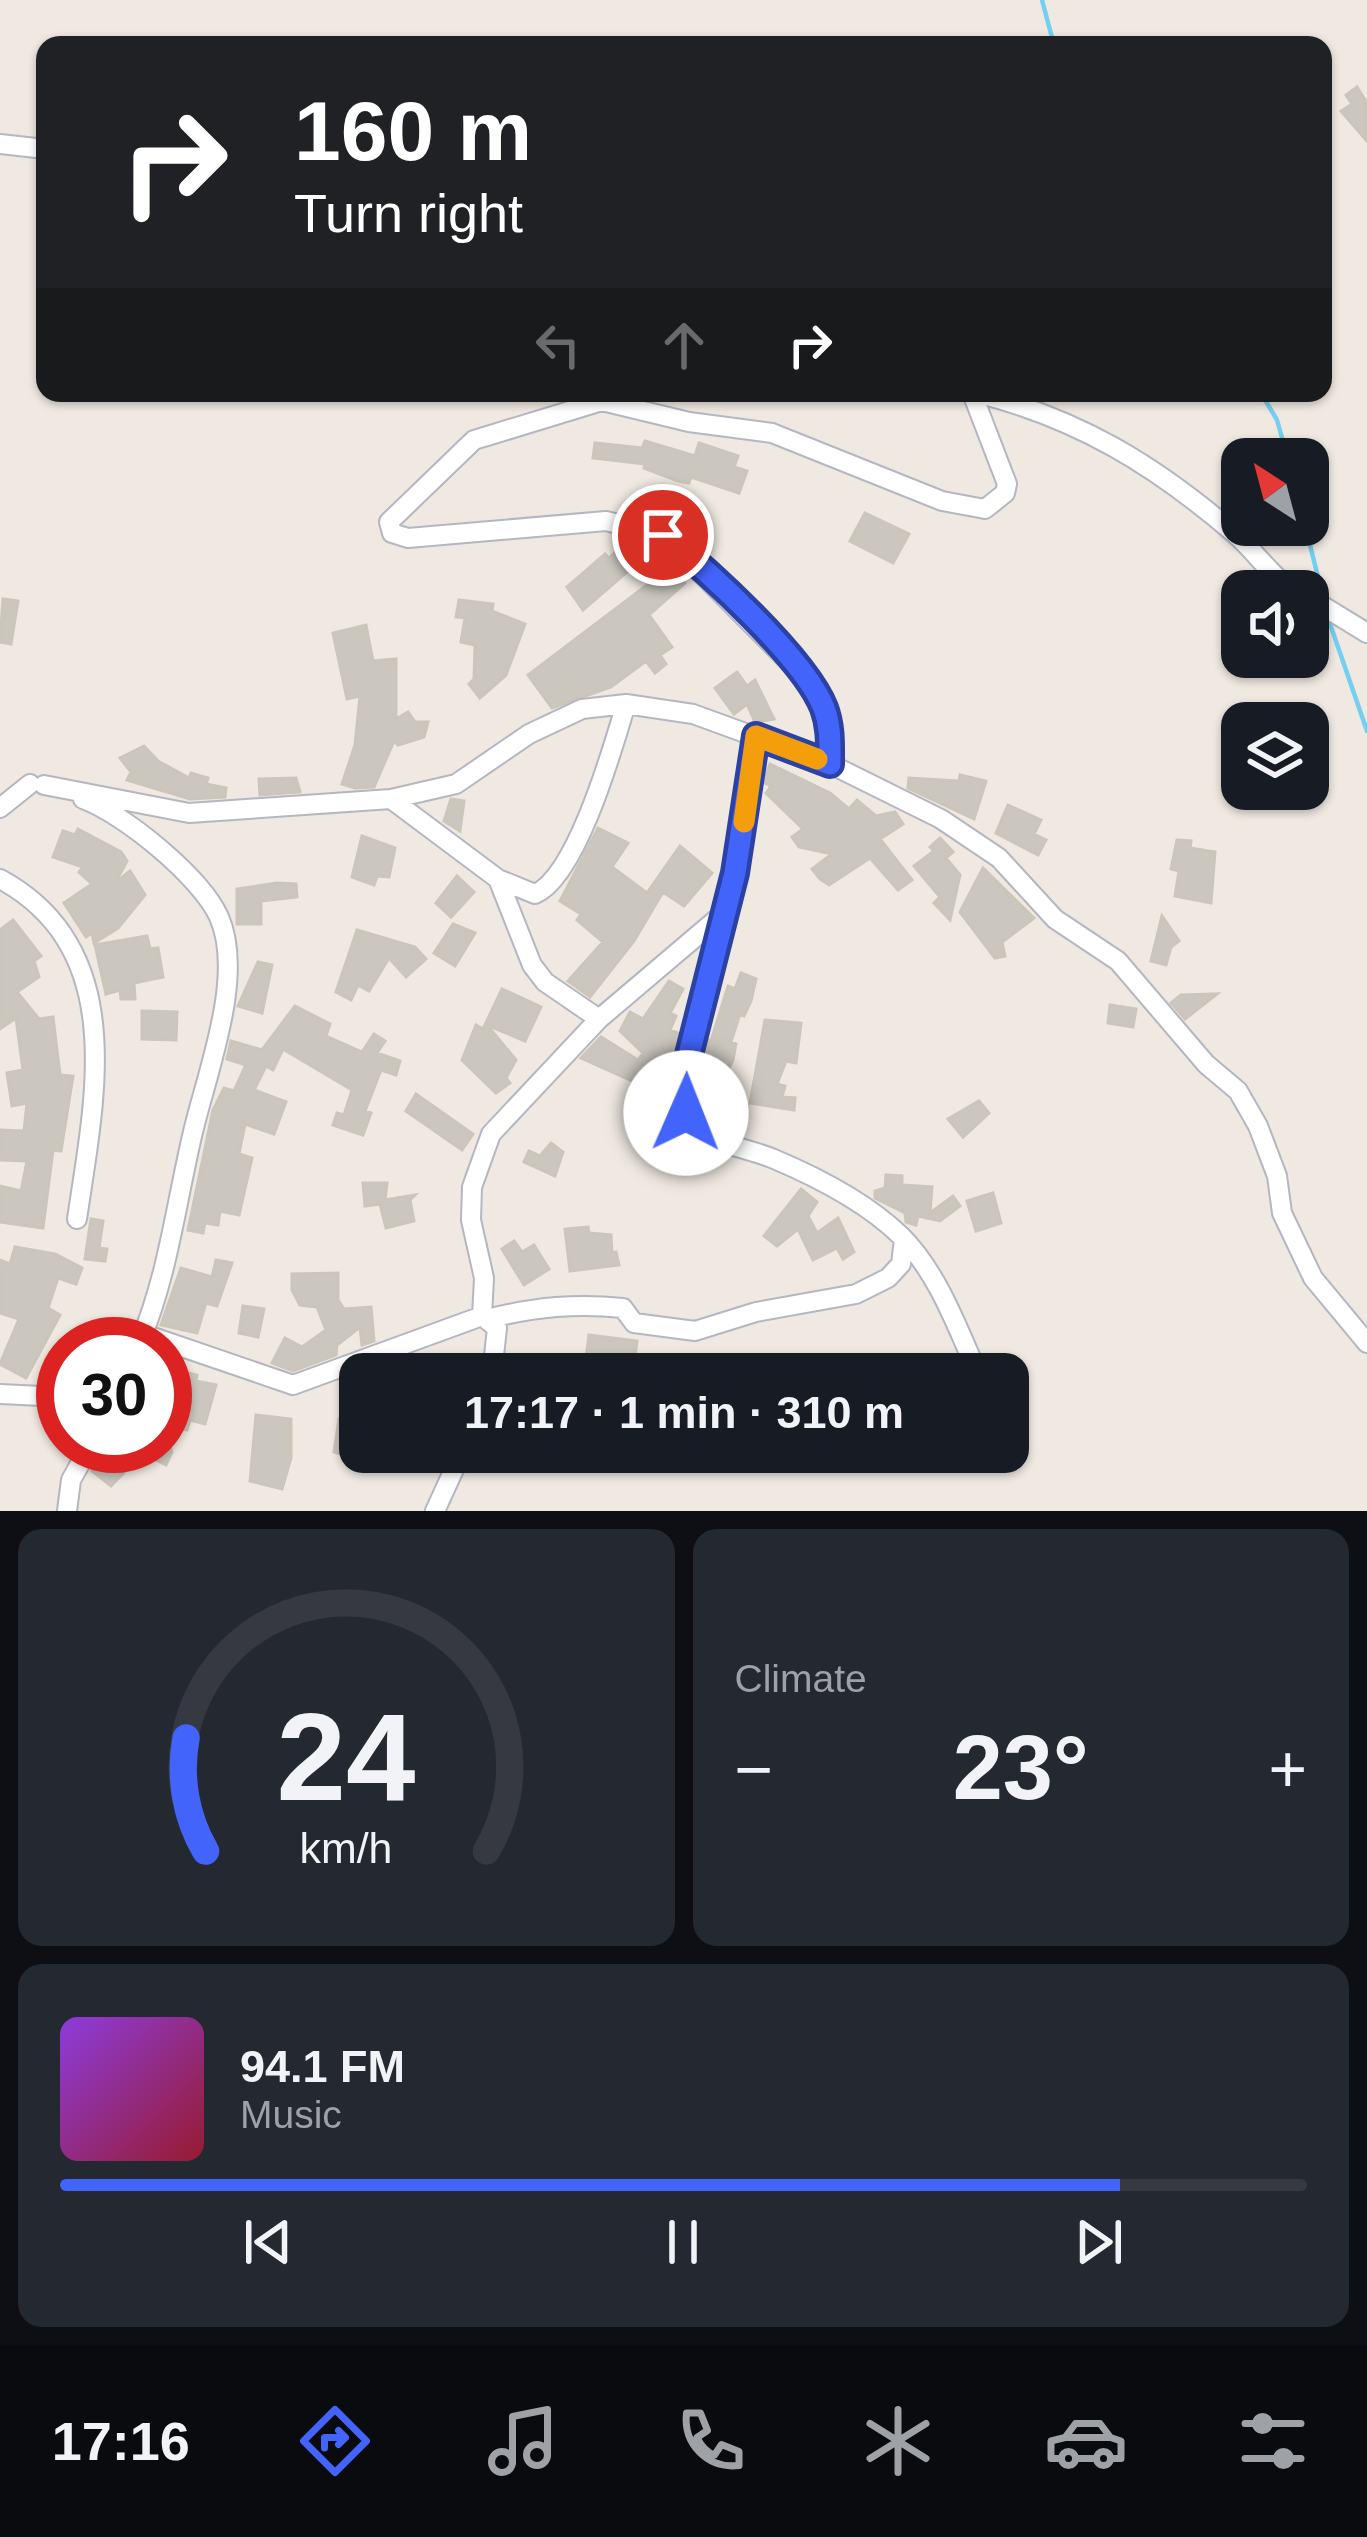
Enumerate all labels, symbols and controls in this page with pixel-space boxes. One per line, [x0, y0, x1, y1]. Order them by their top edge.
icon: right [96, 84, 252, 240]
text: 160 m [294, 84, 532, 178]
text: Turn right [294, 183, 523, 243]
icon: left [525, 312, 591, 378]
icon: ahead [651, 312, 717, 378]
icon: right [777, 312, 843, 378]
north arrow [1221, 438, 1329, 546]
map controls [1221, 438, 1329, 810]
pin [612, 484, 714, 586]
icon: arrive [630, 502, 696, 568]
button: sound [1221, 570, 1329, 678]
button: layers [1221, 702, 1329, 810]
position arrow [623, 1050, 749, 1176]
speed limit sign: 30 [36, 1317, 192, 1473]
text: 17:17 · 1 min · 310 m [464, 1387, 904, 1438]
text: Climate [735, 1657, 867, 1700]
text: 24 [277, 1687, 416, 1826]
text: 23° [953, 1718, 1089, 1818]
text: − [735, 1732, 773, 1806]
text: + [1268, 1732, 1307, 1806]
text: km/h [300, 1823, 393, 1871]
text: 94.1 FM [240, 2041, 405, 2092]
text: Music [240, 2093, 342, 2136]
icon: previous [235, 2209, 301, 2275]
icon: pause [650, 2209, 716, 2275]
icon: next [1066, 2209, 1132, 2275]
icon: directions [293, 2399, 377, 2483]
icon: music [481, 2399, 565, 2483]
icon: phone [669, 2399, 753, 2483]
icon: climate [856, 2399, 940, 2483]
icon: car [1044, 2399, 1128, 2483]
icon: filters [1231, 2399, 1315, 2483]
text: 17:16 [52, 2411, 190, 2471]

